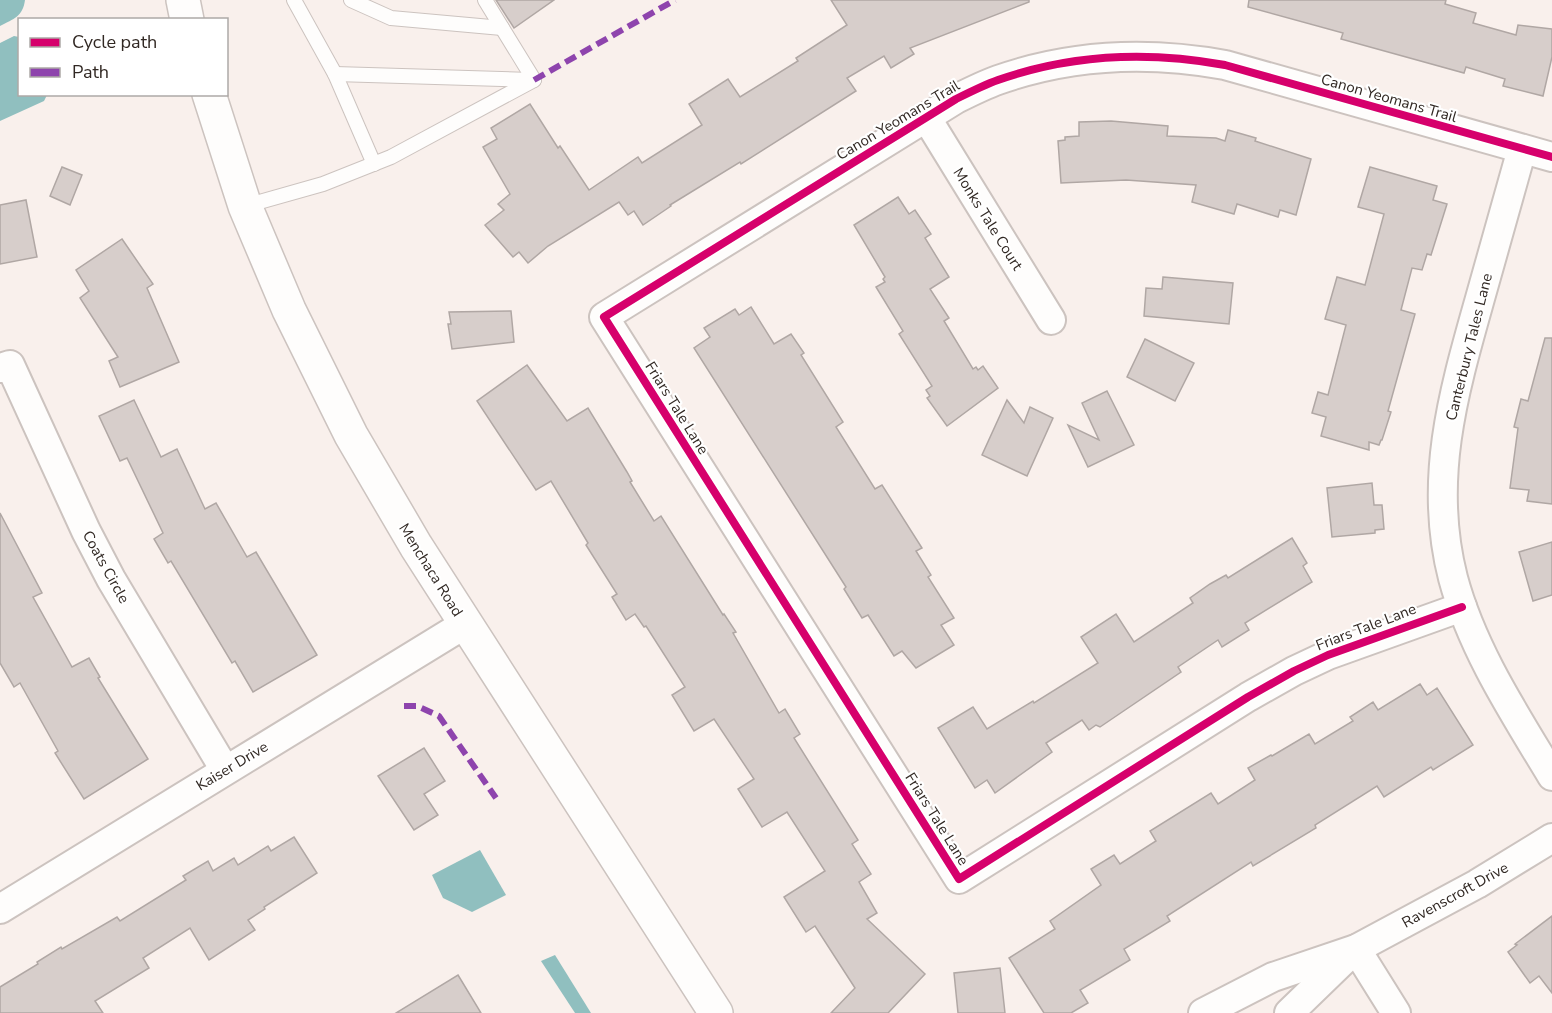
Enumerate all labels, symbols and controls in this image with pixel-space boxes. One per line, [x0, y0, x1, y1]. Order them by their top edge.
legend [18, 18, 228, 96]
text: Cycle path [72, 30, 157, 54]
text: Path [72, 60, 109, 84]
street label: Canon Yeomans Trail [1319, 69, 1460, 127]
street label: Canon Yeomans Trail [833, 75, 964, 165]
street label: Monks Tale Court [948, 164, 1028, 275]
street label: Canterbury Tales Lane [1441, 271, 1497, 423]
street label: Friars Tale Lane [640, 358, 714, 458]
street label: Menchaca Road [394, 520, 468, 620]
street label: Coats Circle [78, 527, 134, 607]
street label: Friars Tale Lane [1313, 599, 1419, 655]
street label: Kaiser Drive [192, 737, 272, 795]
street label: Friars Tale Lane [900, 769, 974, 869]
street label: Ravenscroft Drive [1398, 857, 1512, 933]

